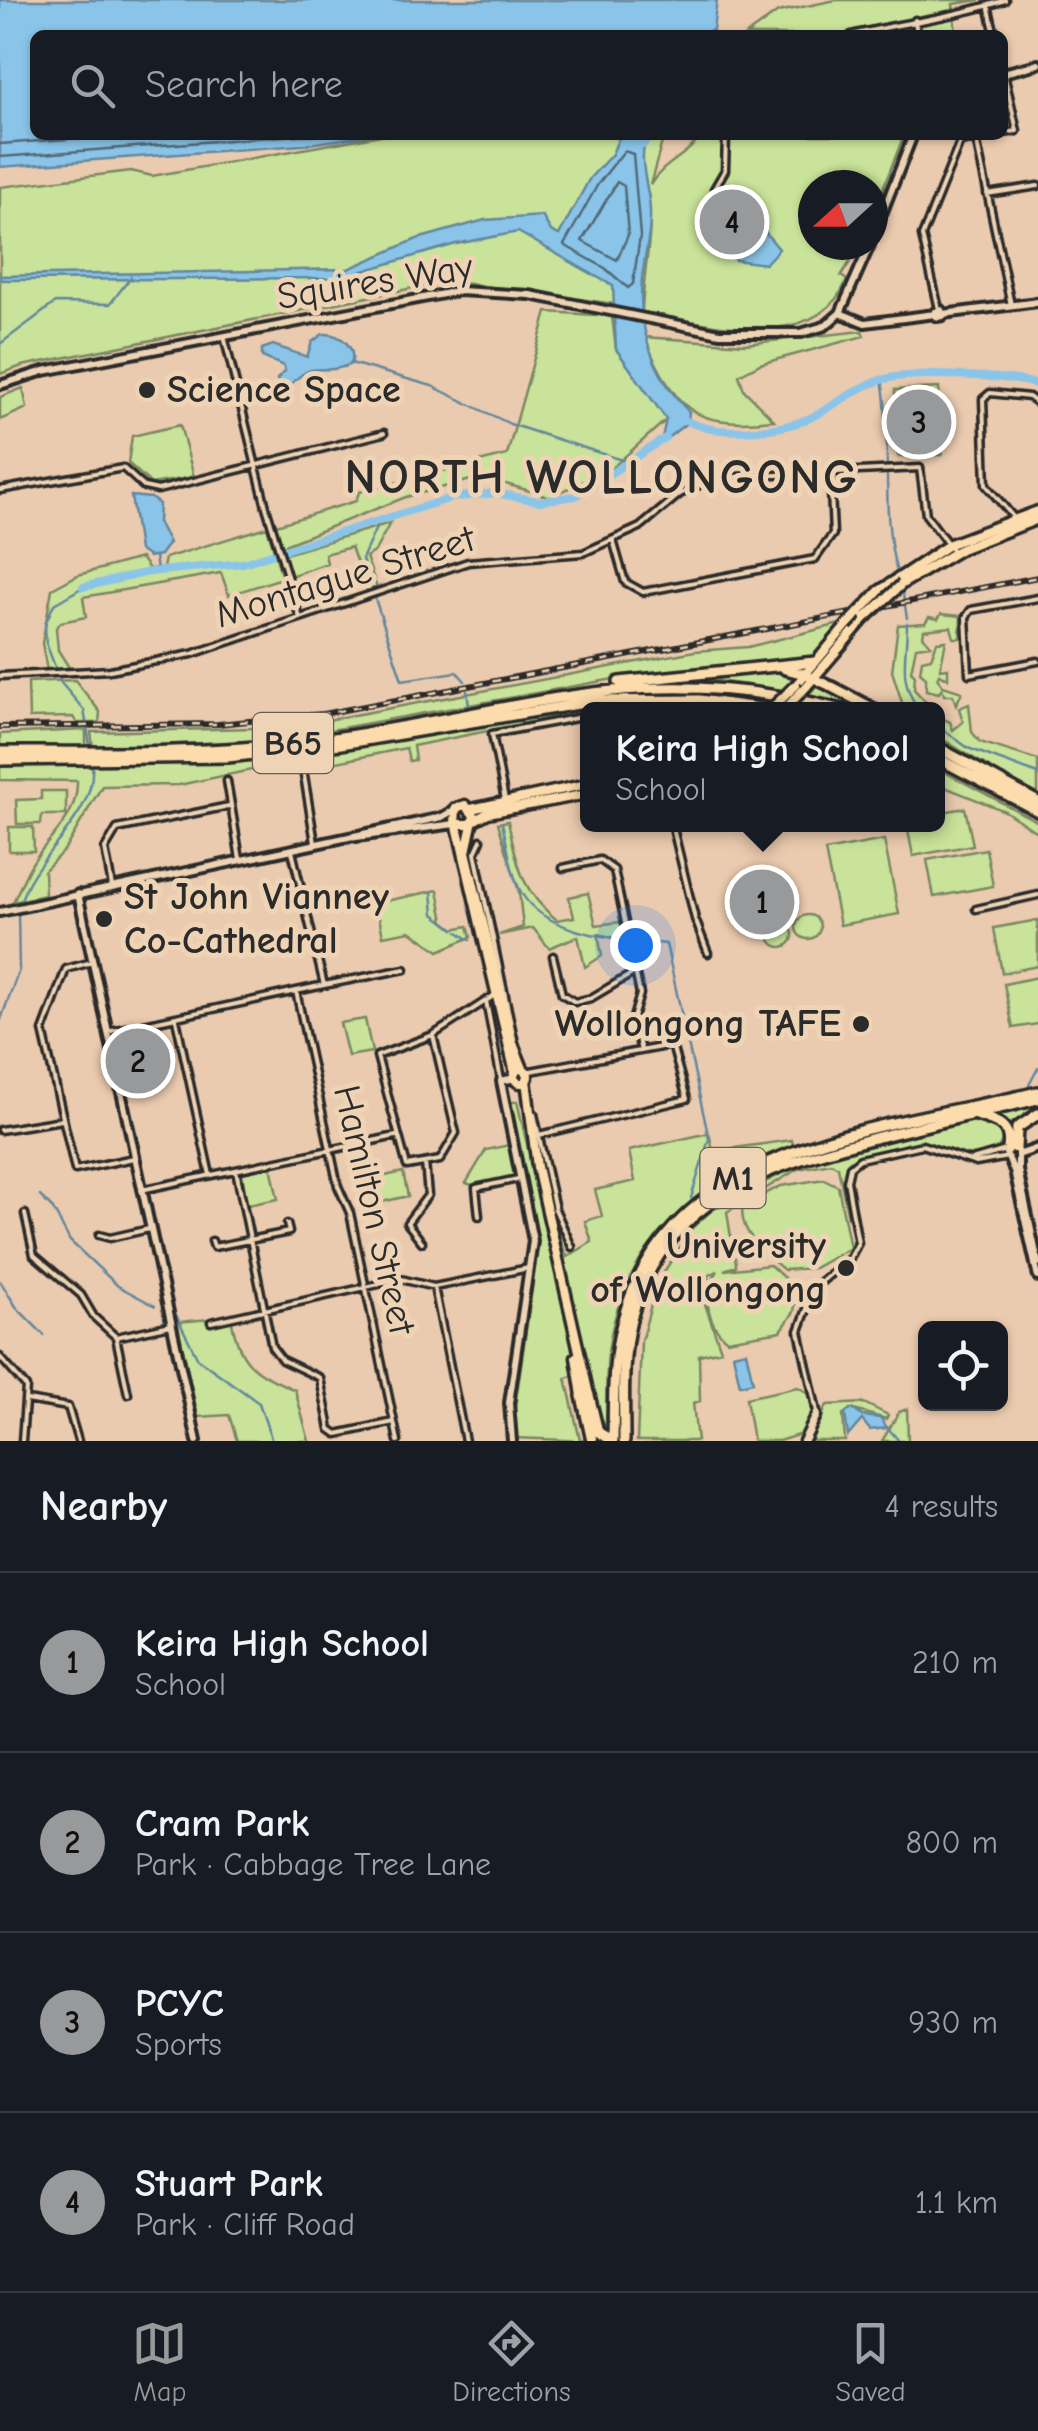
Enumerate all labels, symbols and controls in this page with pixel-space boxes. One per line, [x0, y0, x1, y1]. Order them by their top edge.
search box [30, 30, 1008, 140]
icon: search [65, 58, 120, 113]
text: Search here [145, 63, 343, 107]
north arrow [798, 170, 888, 260]
pin: 4 [700, 184, 764, 260]
street label: Squires Way [274, 245, 476, 319]
place label: Science Space [167, 368, 401, 412]
marker: Science Space [136, 379, 158, 401]
pin: 3 [886, 384, 952, 460]
district label: NORTH WOLLONGONG [344, 450, 860, 505]
street label: Montague Street [210, 516, 481, 637]
popup [580, 702, 945, 832]
road number: B65 [253, 713, 333, 773]
text: Keira High School [615, 727, 910, 771]
text: School [615, 771, 707, 808]
pin: 1 [730, 864, 794, 940]
place label: St John Vianney Co-Cathedral [124, 875, 389, 963]
marker: St John Vianney Co-Cathedral [93, 908, 115, 930]
your location [610, 920, 661, 971]
place label: Wollongong TAFE [555, 1002, 841, 1046]
marker: Wollongong TAFE [850, 1013, 872, 1035]
pin: 2 [106, 1024, 170, 1098]
street label: Hamilton Street [324, 1081, 424, 1340]
road number: M1 [700, 1148, 766, 1208]
place label: University of Wollongong [590, 1224, 827, 1312]
marker: University of Wollongong [835, 1257, 857, 1279]
map controls [918, 1321, 1008, 1411]
button: locate [918, 1321, 1008, 1411]
text: Nearby [40, 1482, 167, 1531]
text: 4 results [885, 1488, 998, 1525]
text: Keira High School [135, 1622, 429, 1666]
text: 1 [66, 1644, 79, 1681]
text: 210 m [912, 1644, 998, 1681]
text: School [135, 1666, 226, 1703]
text: Cram Park [135, 1802, 309, 1846]
text: 2 [65, 1824, 80, 1861]
text: 800 m [905, 1824, 998, 1861]
text: Park · Cabbage Tree Lane [135, 1846, 491, 1883]
text: PCYC [135, 1982, 224, 2026]
text: 3 [65, 2004, 80, 2041]
text: 930 m [908, 2004, 998, 2041]
text: Sports [135, 2026, 222, 2063]
text: Stuart Park [135, 2162, 323, 2206]
text: 4 [65, 2184, 80, 2221]
text: 1.1 km [915, 2184, 998, 2221]
text: Park · Cliff Road [135, 2206, 355, 2243]
tab: Map [132, 2316, 187, 2408]
tab: Directions [452, 2316, 571, 2408]
tab: Saved [836, 2316, 906, 2408]

